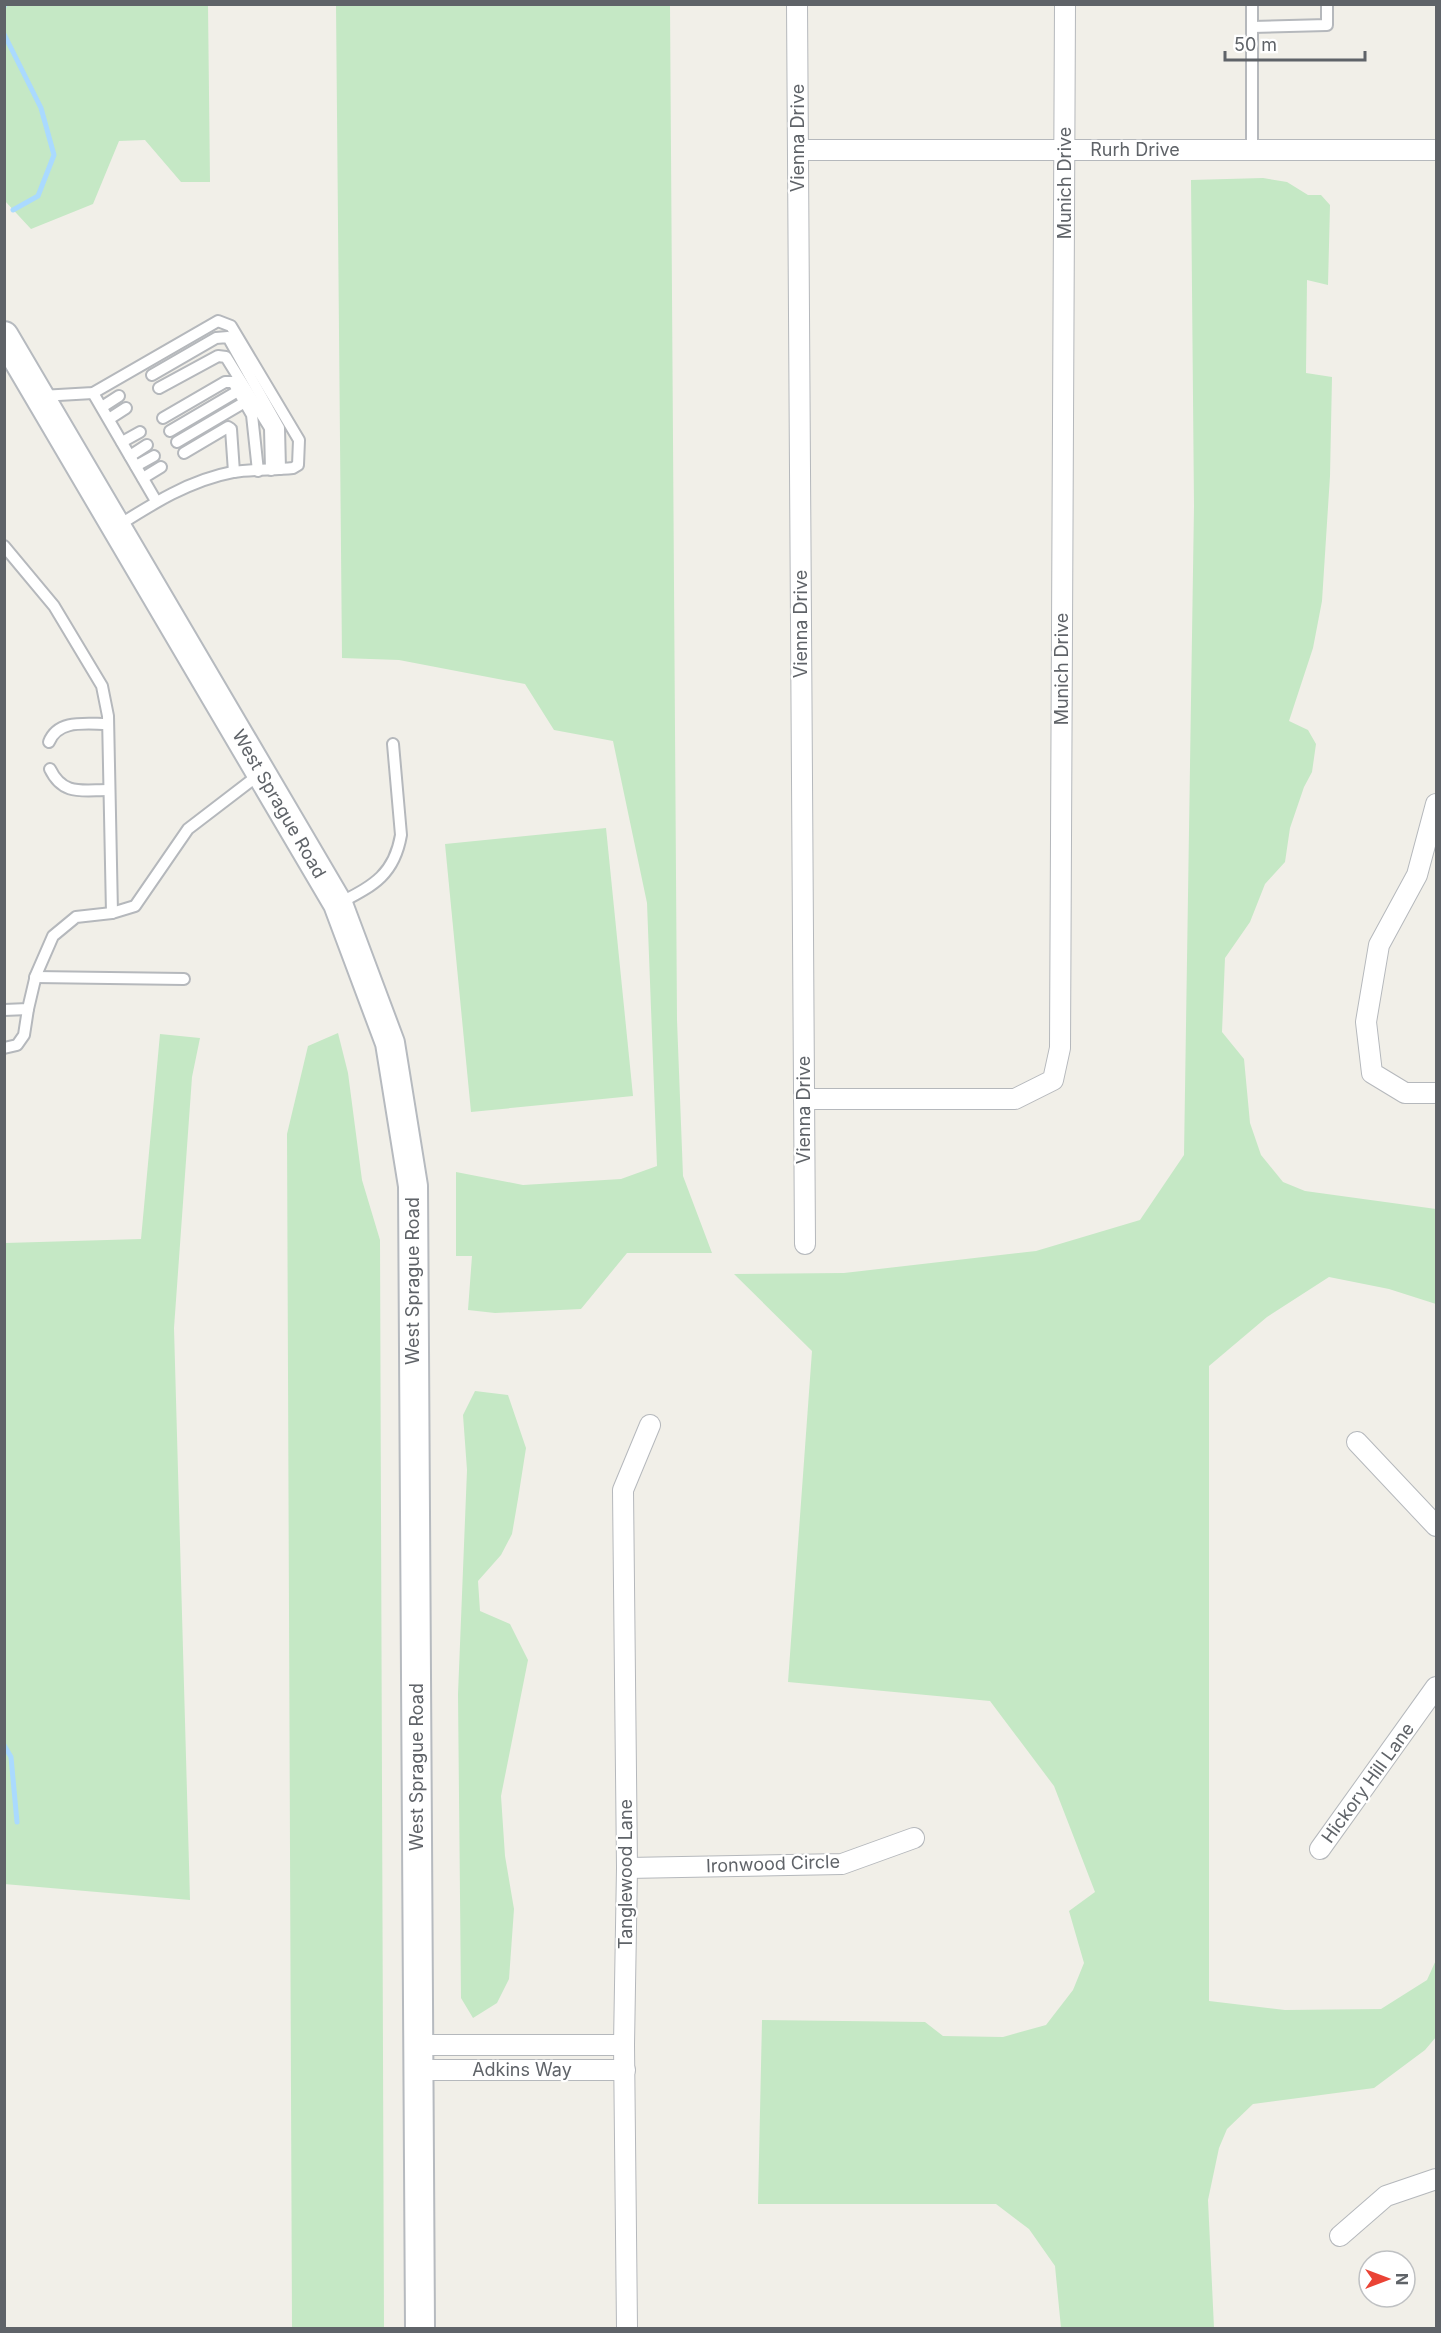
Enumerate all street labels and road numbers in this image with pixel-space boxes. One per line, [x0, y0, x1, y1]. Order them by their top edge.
street label: Vienna Drive [787, 84, 808, 192]
street label: Munich Drive [1054, 127, 1075, 239]
street label: Rurh Drive [1090, 139, 1180, 160]
street label: Vienna Drive [790, 570, 811, 678]
street label: Munich Drive [1051, 613, 1072, 725]
street label: West Sprague Road [228, 726, 330, 882]
street label: Vienna Drive [793, 1056, 814, 1164]
street label: West Sprague Road [402, 1197, 423, 1365]
street label: West Sprague Road [406, 1683, 427, 1851]
street label: Hickory Hill Lane [1317, 1719, 1418, 1847]
street label: Tanglewood Lane [615, 1799, 636, 1949]
street label: Ironwood Circle [706, 1851, 840, 1876]
street label: Adkins Way [472, 2059, 572, 2080]

